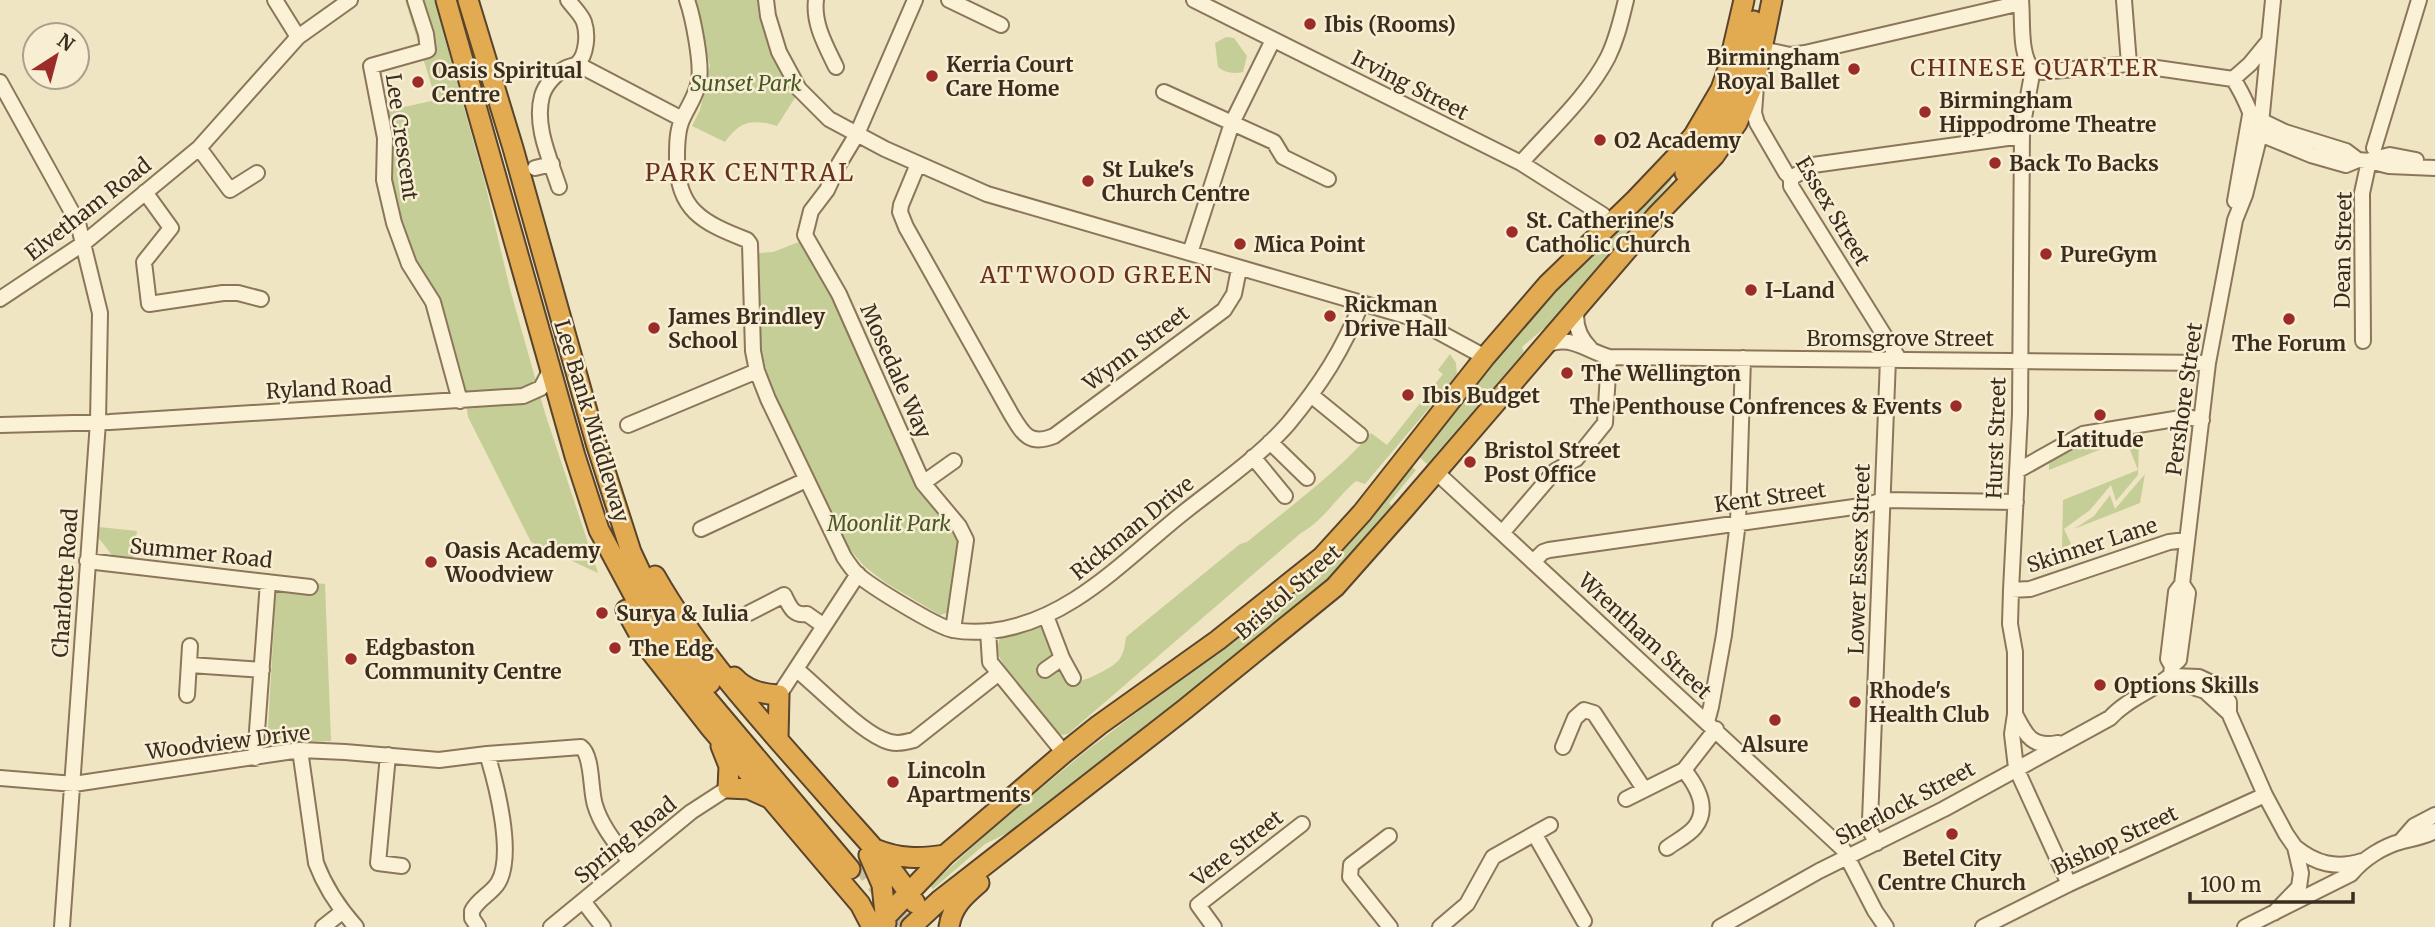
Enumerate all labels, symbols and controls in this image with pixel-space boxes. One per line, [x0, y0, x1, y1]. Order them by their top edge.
place label: Ibis (Rooms) [1324, 11, 1456, 38]
marker: Ibis (Rooms) [1302, 16, 1318, 32]
north arrow [21, 21, 91, 91]
text: N [53, 28, 79, 56]
street label: Irving Street [1347, 44, 1473, 126]
place label: Birmingham Royal Ballet [1706, 44, 1841, 95]
place label: Kerria Court Care Home [946, 51, 1074, 102]
district label: CHINESE QUARTER [1910, 53, 2160, 82]
place label: Oasis Spiritual Centre [432, 57, 583, 108]
marker: Birmingham Royal Ballet [1846, 61, 1862, 77]
marker: Kerria Court Care Home [924, 68, 940, 84]
park label: Sunset Park [690, 70, 802, 97]
street label: Lee Crescent [380, 72, 424, 202]
marker: Oasis Spiritual Centre [410, 74, 426, 90]
place label: Birmingham Hippodrome Theatre [1939, 87, 2156, 138]
marker: Birmingham Hippodrome Theatre [1917, 104, 1933, 120]
place label: O2 Academy [1614, 127, 1742, 154]
marker: O2 Academy [1592, 132, 1608, 148]
place label: Back To Backs [2009, 150, 2159, 177]
street label: Elvetham Road [20, 151, 157, 267]
street label: Essex Street [1790, 151, 1876, 271]
marker: Back To Backs [1987, 155, 2003, 171]
place label: St Luke's Church Centre [1102, 156, 1250, 207]
district label: PARK CENTRAL [645, 157, 855, 188]
marker: St Luke's Church Centre [1080, 173, 1096, 189]
street label: Dean Street [2328, 191, 2358, 309]
place label: St. Catherine's Catholic Church [1526, 207, 1690, 258]
marker: St. Catherine's Catholic Church [1504, 224, 1520, 240]
place label: Mica Point [1254, 231, 1366, 258]
marker: Mica Point [1232, 236, 1248, 252]
place label: PureGym [2060, 241, 2157, 268]
marker: PureGym [2038, 246, 2054, 262]
district label: ATTWOOD GREEN [979, 260, 1214, 289]
place label: I-Land [1765, 277, 1835, 304]
marker: I-Land [1743, 282, 1759, 298]
place label: Rickman Drive Hall [1344, 291, 1448, 342]
street label: Wynn Street [1077, 299, 1194, 397]
street label: Mosedale Way [854, 300, 938, 443]
place label: James Brindley School [667, 303, 826, 354]
marker: Rickman Drive Hall [1322, 308, 1338, 324]
marker: The Forum [2281, 311, 2297, 327]
street label: Lee Bank Middleway [548, 317, 636, 526]
marker: James Brindley School [646, 320, 662, 336]
street label: Pershore Street [2160, 321, 2208, 477]
street label: Bromsgrove Street [1806, 325, 1994, 352]
place label: The Forum [2232, 330, 2346, 357]
place label: The Wellington [1581, 360, 1741, 387]
marker: The Wellington [1559, 365, 1575, 381]
street label: Ryland Road [265, 371, 393, 405]
street label: Hurst Street [1980, 377, 2012, 499]
place label: Ibis Budget [1422, 382, 1540, 409]
marker: Ibis Budget [1400, 387, 1416, 403]
place label: The Penthouse Confrences & Events [1570, 393, 1942, 420]
marker: The Penthouse Confrences & Events [1948, 398, 1964, 414]
marker: Latitude [2092, 407, 2108, 423]
place label: Latitude [2056, 426, 2144, 453]
place label: Bristol Street Post Office [1484, 437, 1621, 488]
marker: Bristol Street Post Office [1462, 454, 1478, 470]
street label: Lower Essex Street [1842, 463, 1876, 655]
street label: Rickman Drive [1065, 470, 1199, 586]
street label: Kent Street [1712, 476, 1828, 518]
street label: Charlotte Road [46, 507, 84, 659]
park label: Moonlit Park [826, 510, 951, 537]
street label: Skinner Lane [2023, 511, 2161, 579]
street label: Summer Road [128, 532, 274, 574]
place label: Oasis Academy Woodview [444, 537, 601, 588]
street label: Bristol Street [1229, 539, 1347, 645]
marker: Oasis Academy Woodview [423, 554, 439, 570]
street label: Wrentham Street [1572, 567, 1717, 705]
place label: Surya & Iulia [616, 600, 749, 627]
marker: Surya & Iulia [594, 605, 610, 621]
place label: Edgbaston Community Centre [365, 634, 562, 685]
place label: The Edg [629, 635, 714, 662]
marker: The Edg [607, 640, 623, 656]
marker: Edgbaston Community Centre [343, 651, 359, 667]
place label: Options Skills [2114, 672, 2259, 699]
place label: Rhode's Health Club [1869, 677, 1990, 728]
marker: Options Skills [2092, 677, 2108, 693]
marker: Rhode's Health Club [1847, 694, 1863, 710]
marker: Alsure [1767, 712, 1783, 728]
street label: Woodview Drive [143, 719, 312, 766]
place label: Alsure [1741, 731, 1808, 758]
street label: Sherlock Street [1831, 755, 1979, 851]
place label: Lincoln Apartments [906, 757, 1031, 808]
marker: Lincoln Apartments [885, 774, 901, 790]
street label: Spring Road [568, 790, 682, 889]
street label: Bishop Street [2048, 799, 2182, 881]
street label: Vere Street [1185, 804, 1288, 893]
marker: Betel City Centre Church [1944, 826, 1960, 842]
place label: Betel City Centre Church [1878, 845, 2026, 896]
scale bar [2190, 860, 2353, 904]
text: 100 m [2200, 871, 2262, 898]

